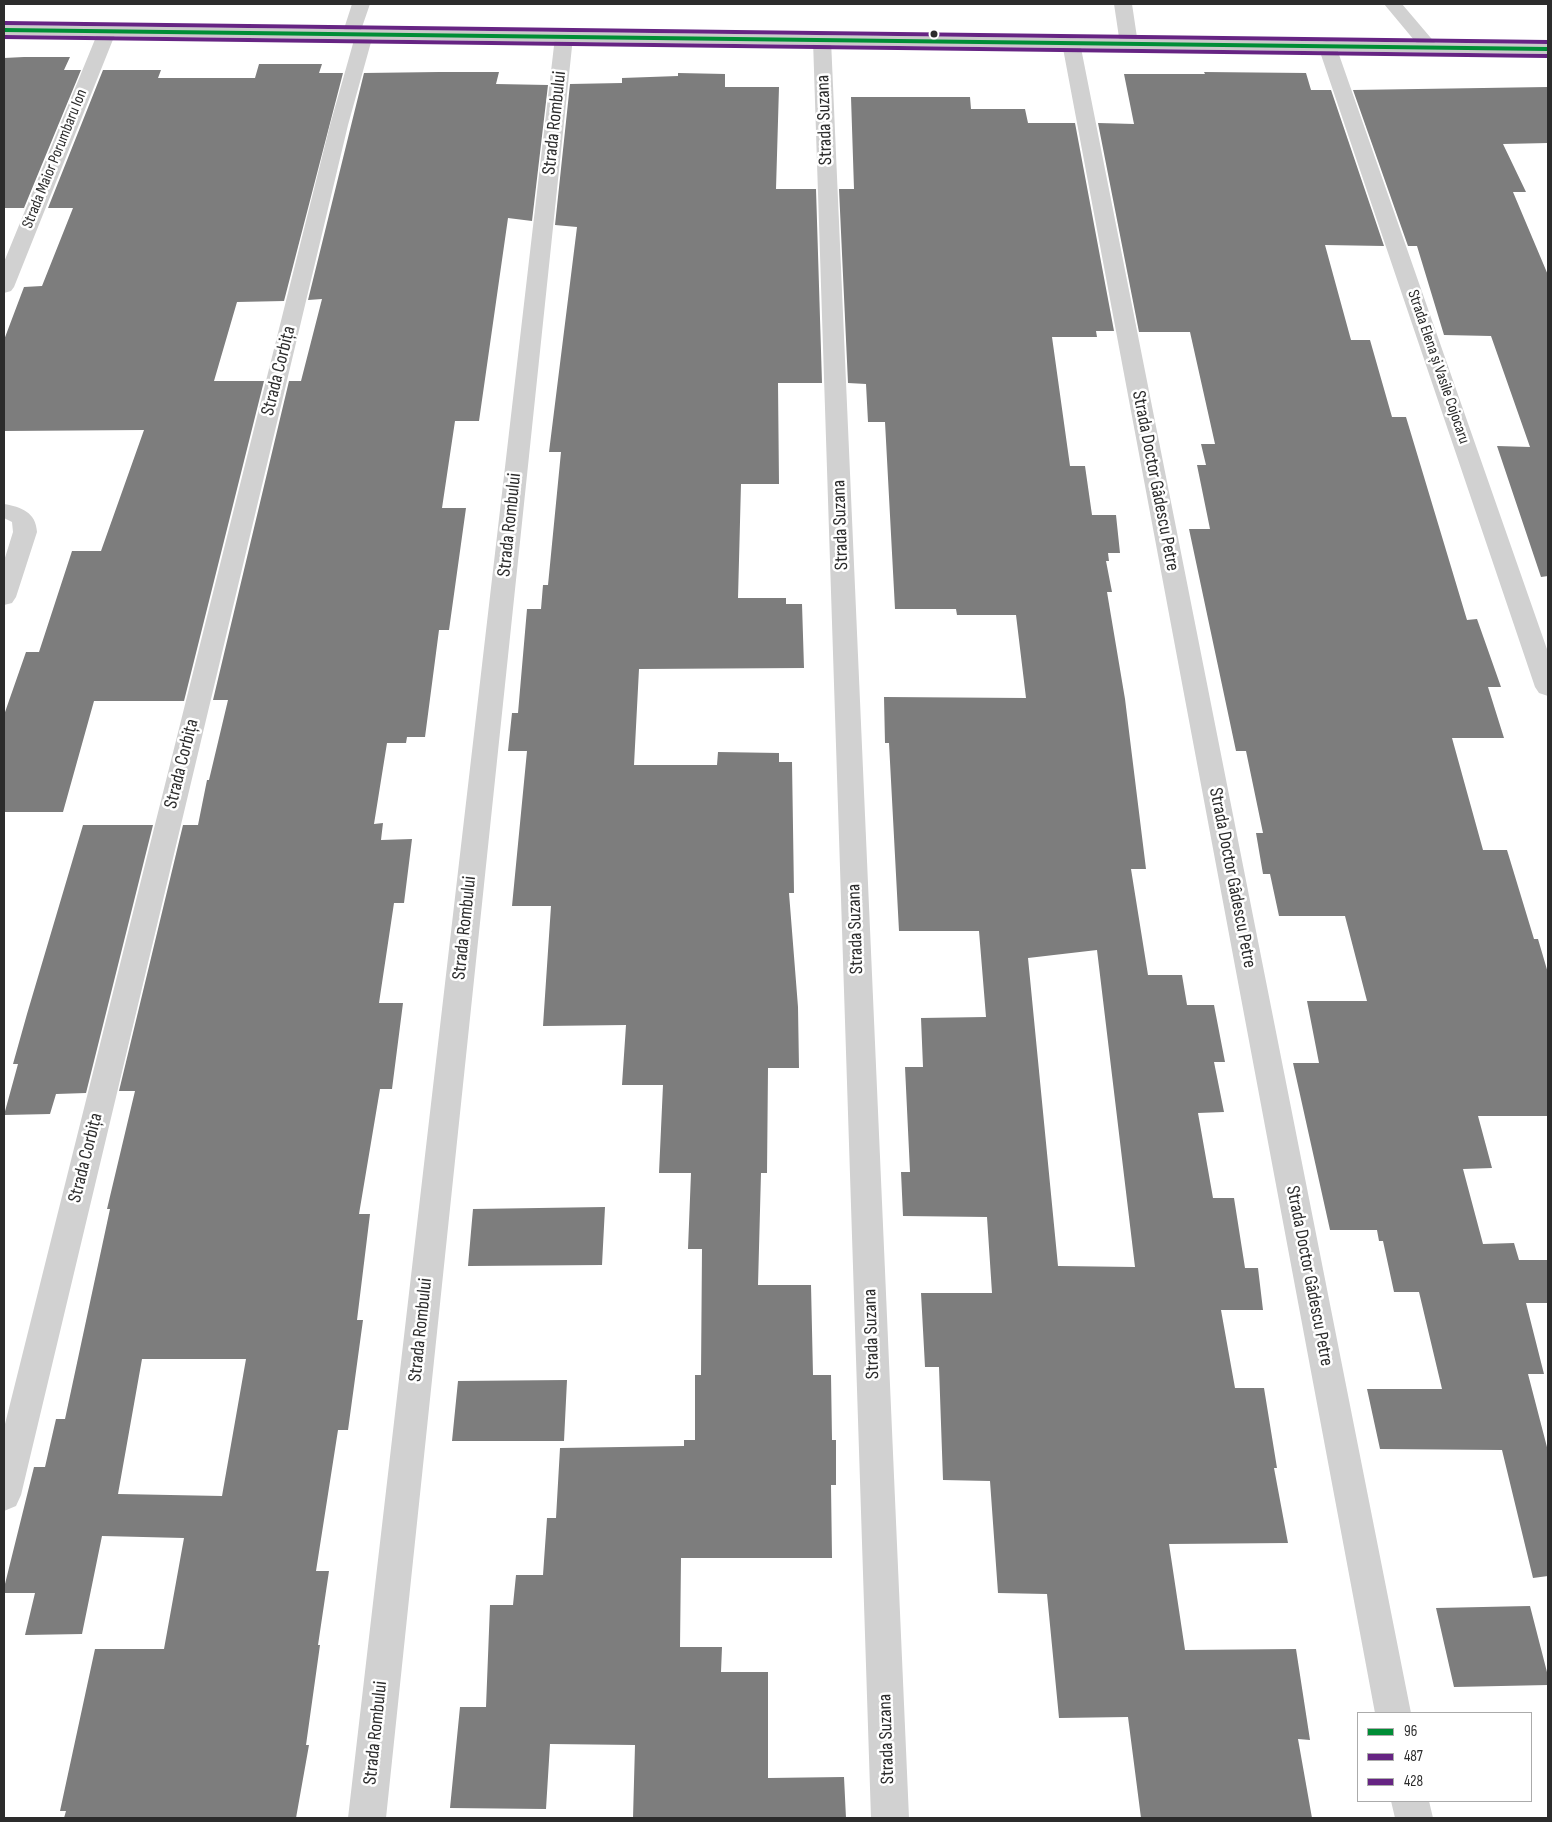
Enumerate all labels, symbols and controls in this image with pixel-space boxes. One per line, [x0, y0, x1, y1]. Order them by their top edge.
unlabelled marker [929, 29, 939, 39]
street label: Strada Rombului [538, 70, 572, 176]
street label: Strada Suzana [812, 74, 838, 166]
street label: Strada Maior Porumbaru Ion [18, 87, 92, 231]
street label: Strada Elena și Vasile Cojocaru [1403, 288, 1473, 446]
street label: Strada Corbița [257, 324, 301, 418]
street label: Strada Doctor Gâdescu Petre [1126, 389, 1184, 573]
street label: Strada Rombului [493, 472, 527, 578]
street label: Strada Suzana [828, 479, 854, 571]
street label: Strada Corbița [160, 717, 204, 811]
street label: Strada Doctor Gâdescu Petre [1203, 786, 1261, 970]
street label: Strada Rombului [448, 875, 482, 981]
street label: Strada Suzana [843, 883, 869, 975]
street label: Strada Corbița [64, 1111, 108, 1205]
street label: Strada Doctor Gâdescu Petre [1280, 1184, 1338, 1368]
street label: Strada Rombului [404, 1277, 438, 1383]
street label: Strada Suzana [859, 1288, 885, 1380]
street label: Strada Rombului [359, 1680, 393, 1786]
street label: Strada Suzana [874, 1693, 900, 1785]
legend [1357, 1712, 1532, 1802]
text: 96 [1404, 1722, 1417, 1741]
text: 487 [1404, 1747, 1423, 1766]
text: 428 [1404, 1772, 1423, 1791]

